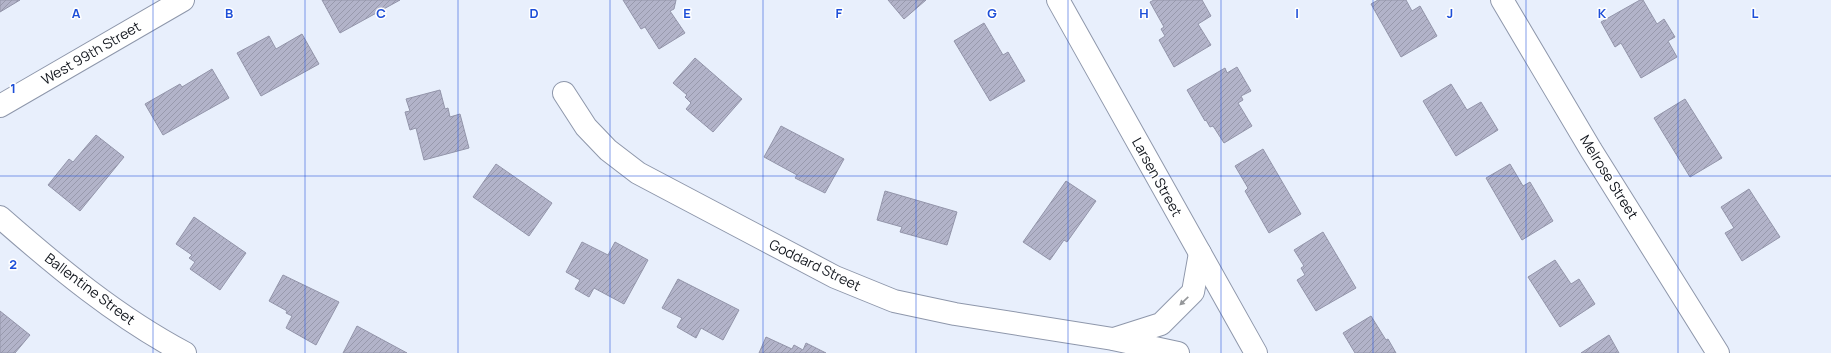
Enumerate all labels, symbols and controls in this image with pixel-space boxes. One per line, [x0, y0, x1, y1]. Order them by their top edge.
text: A [72, 4, 81, 22]
text: B [225, 4, 233, 22]
text: C [376, 4, 386, 22]
text: D [529, 4, 539, 22]
text: E [683, 4, 691, 22]
text: F [836, 4, 843, 22]
text: G [987, 4, 997, 22]
text: H [1139, 4, 1149, 22]
text: I [1295, 4, 1299, 22]
text: J [1447, 4, 1453, 22]
text: K [1598, 4, 1607, 22]
text: L [1752, 4, 1759, 22]
street label: West 99th Street [38, 16, 144, 89]
text: 1 [10, 79, 16, 97]
street label: Melrose Street [1576, 131, 1643, 223]
street label: Larsen Street [1128, 134, 1187, 220]
street label: Goddard Street [766, 234, 865, 295]
street label: Ballentine Street [41, 248, 140, 329]
text: 2 [9, 255, 17, 273]
one-way arrow [1178, 297, 1189, 306]

